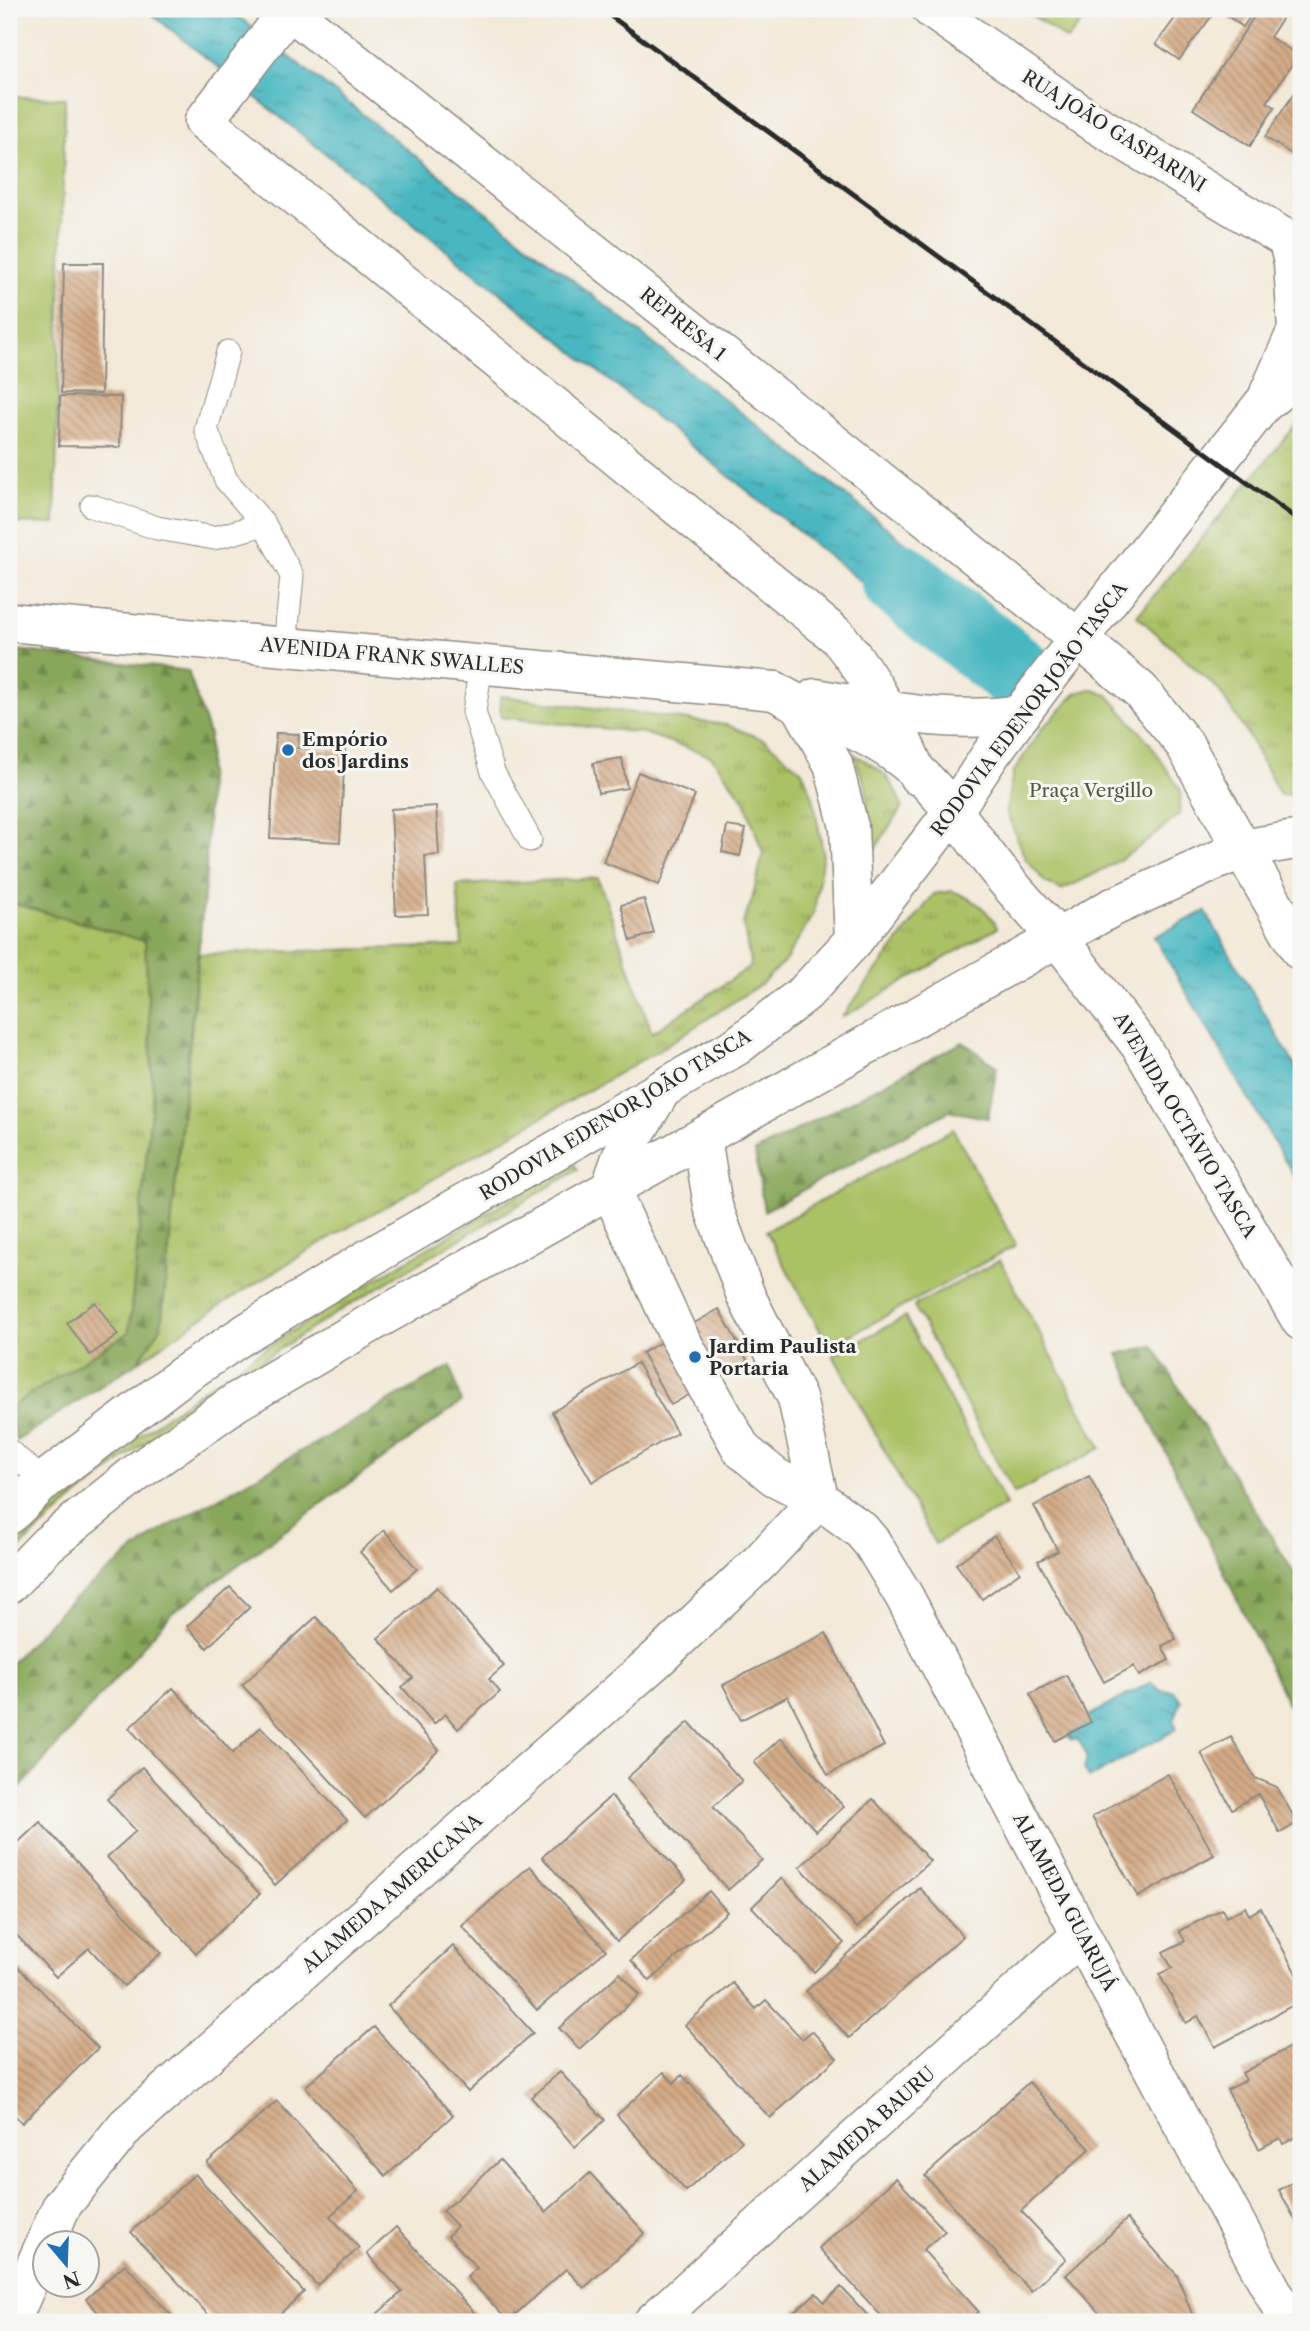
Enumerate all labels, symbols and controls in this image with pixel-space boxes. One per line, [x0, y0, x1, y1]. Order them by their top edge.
street label: RUA JOÃO GASPARINI [1018, 64, 1211, 197]
street label: REPRESA 1 [635, 282, 731, 366]
street label: RODOVIA EDENOR JOÃO TASCA [925, 576, 1133, 841]
street label: AVENIDA FRANK SWALLES [258, 633, 525, 679]
place label: Empório dos Jardins [302, 728, 409, 773]
marker: Empório dos Jardins [280, 742, 296, 758]
park label: Praça Vergillo [1029, 779, 1153, 802]
street label: AVENIDA OCTÁVIO TASCA [1108, 1007, 1262, 1243]
street label: RODOVIA EDENOR JOÃO TASCA [475, 1023, 756, 1205]
place label: Jardim Paulista Portaria [706, 1335, 857, 1380]
marker: Jardim Paulista Portaria [687, 1349, 703, 1365]
street label: ALAMEDA AMERICANA [297, 1808, 487, 1978]
street label: ALAMEDA GUARUJÁ [1008, 1808, 1122, 1996]
street label: ALAMEDA BAURU [793, 2062, 940, 2197]
north arrow [32, 2230, 102, 2300]
text: N [60, 2266, 83, 2293]

